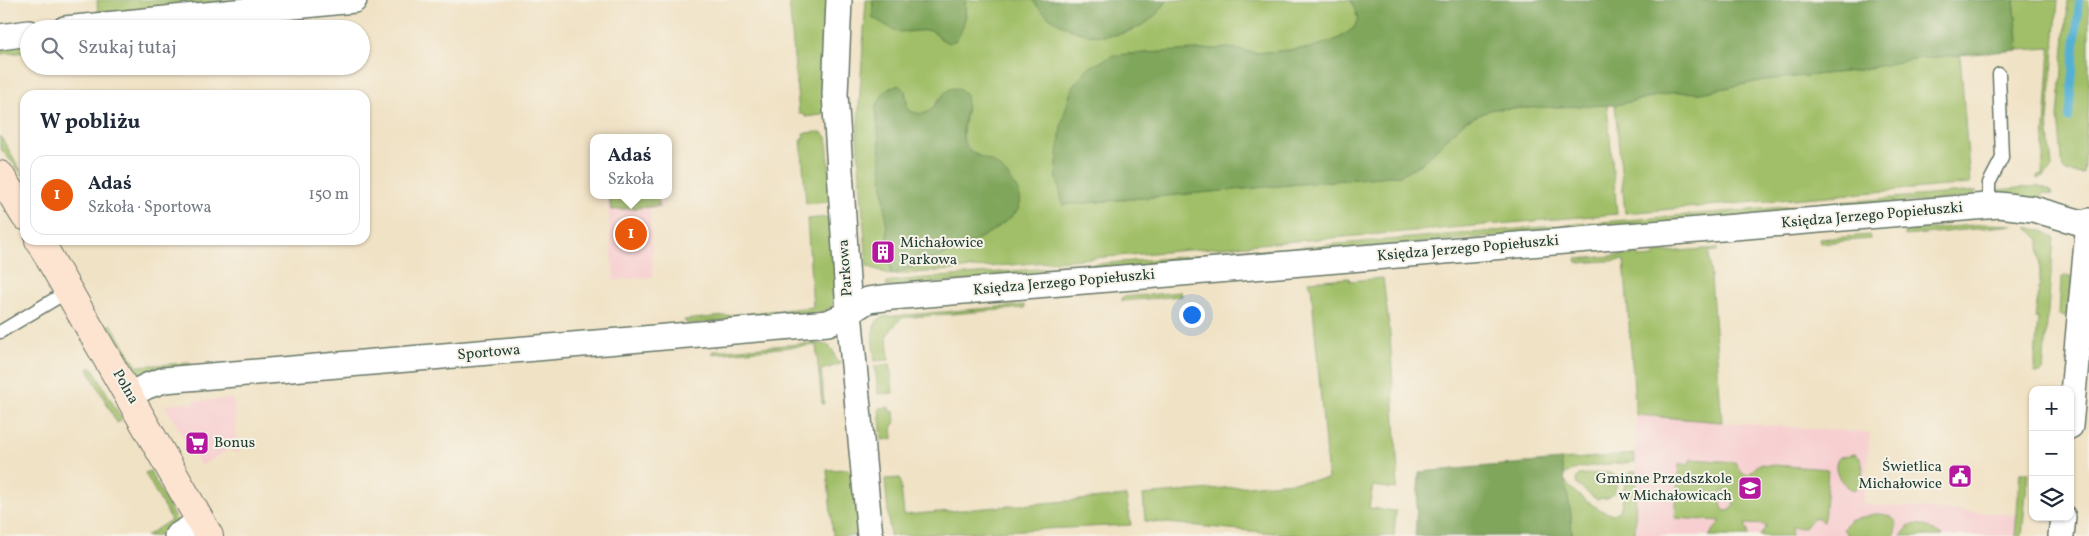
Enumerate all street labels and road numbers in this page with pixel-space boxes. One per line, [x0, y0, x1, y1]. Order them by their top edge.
street label: Księdza Jerzego Popiełuszki [1780, 198, 1964, 234]
street label: Księdza Jerzego Popiełuszki [1376, 231, 1560, 267]
street label: Parkowa [834, 239, 858, 297]
street label: Księdza Jerzego Popiełuszki [972, 265, 1156, 301]
street label: Sportowa [457, 340, 521, 366]
street label: Polna [107, 366, 143, 408]

